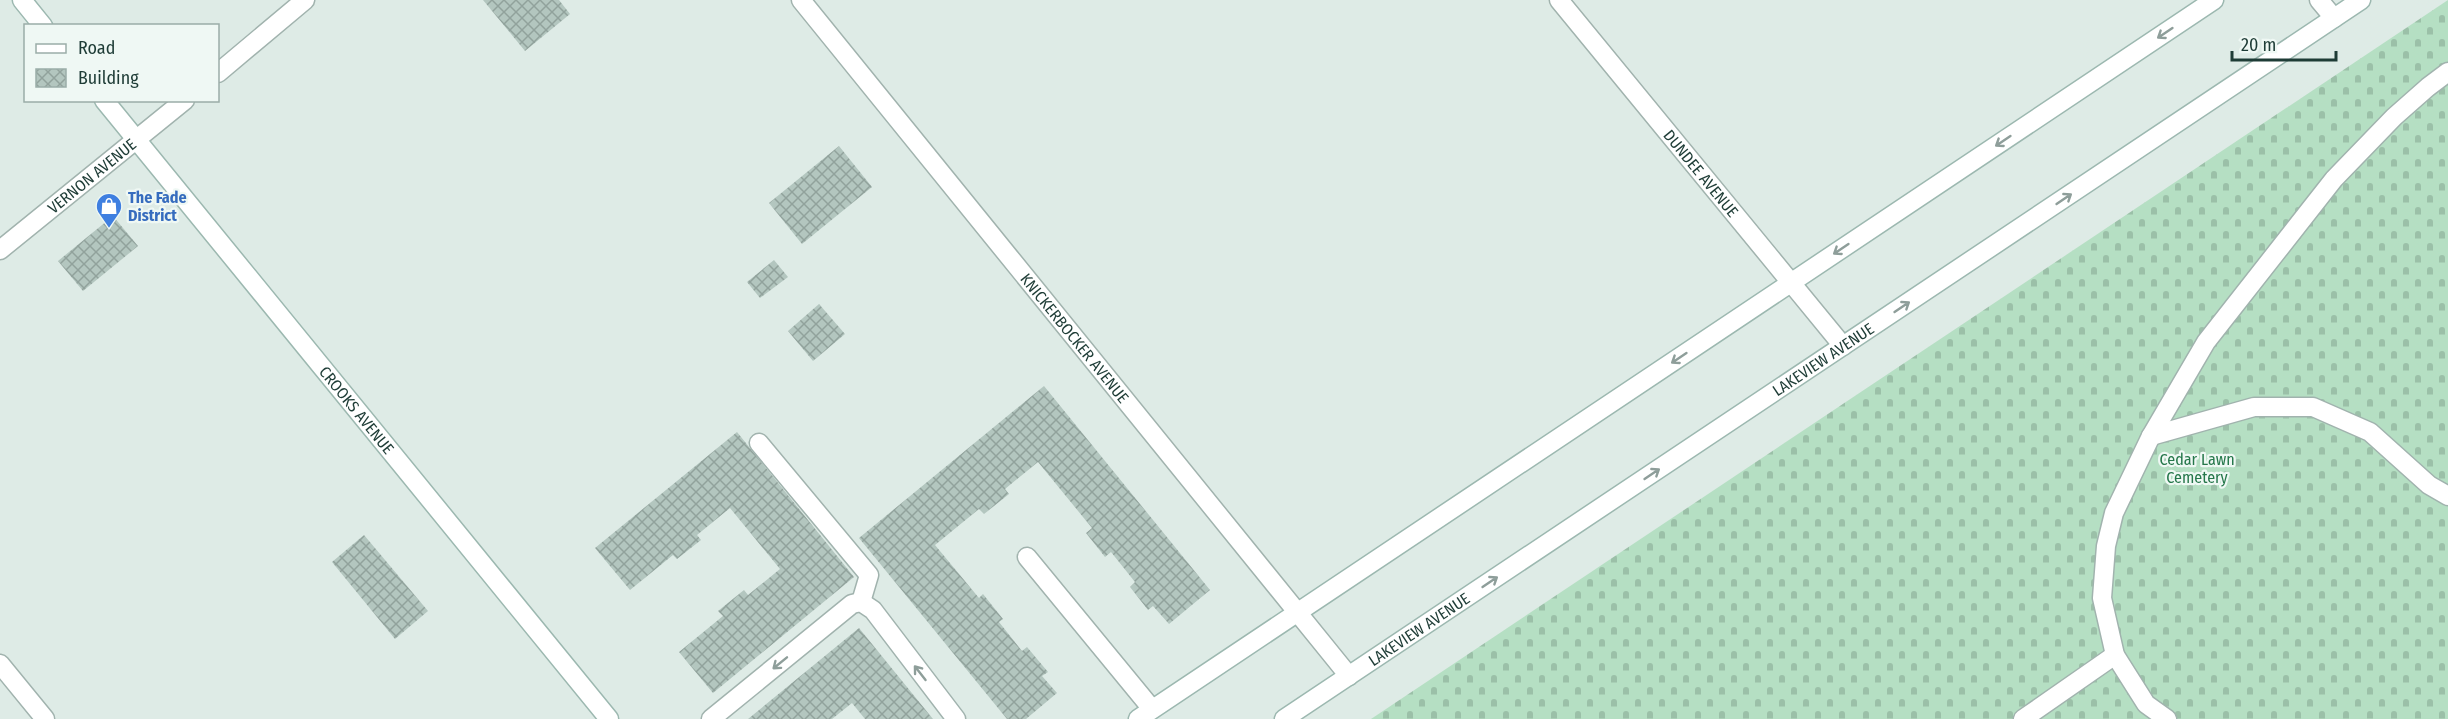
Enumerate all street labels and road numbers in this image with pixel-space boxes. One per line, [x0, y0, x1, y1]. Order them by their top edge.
street label: DUNDEE AVENUE [1659, 126, 1742, 221]
street label: VERNON AVENUE [44, 135, 140, 218]
street label: KNICKERBOCKER AVENUE [1016, 270, 1133, 407]
street label: LAKEVIEW AVENUE [1769, 319, 1877, 400]
street label: CROOKS AVENUE [315, 363, 398, 458]
street label: LAKEVIEW AVENUE [1365, 589, 1473, 670]

